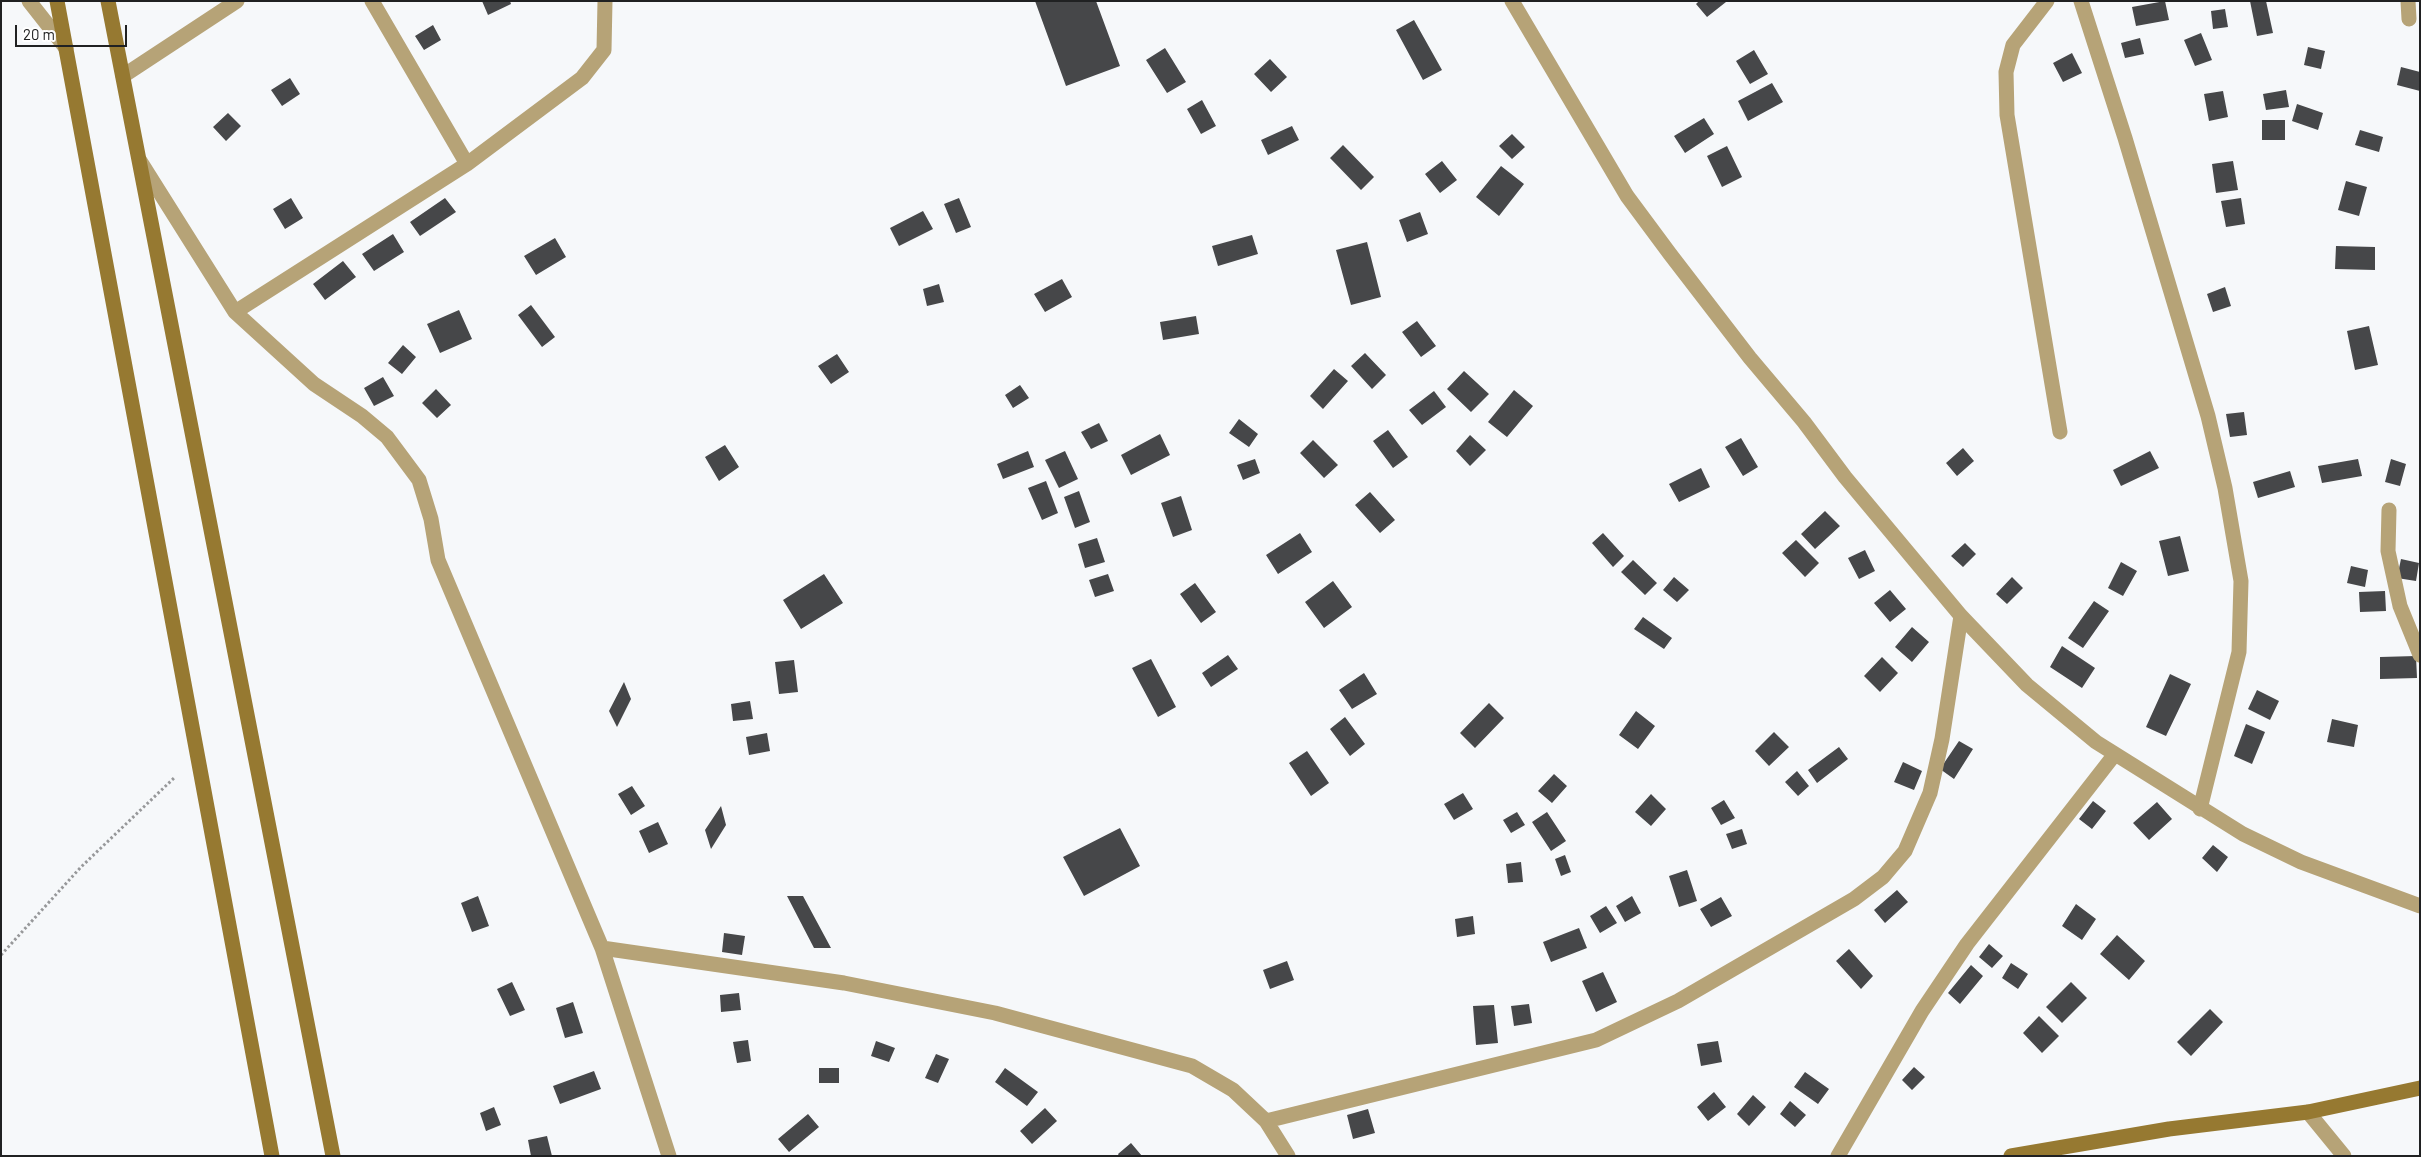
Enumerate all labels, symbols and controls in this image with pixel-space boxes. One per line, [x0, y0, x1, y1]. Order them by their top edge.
scale bar [18, 15, 130, 47]
text: 20 m [23, 25, 55, 43]

